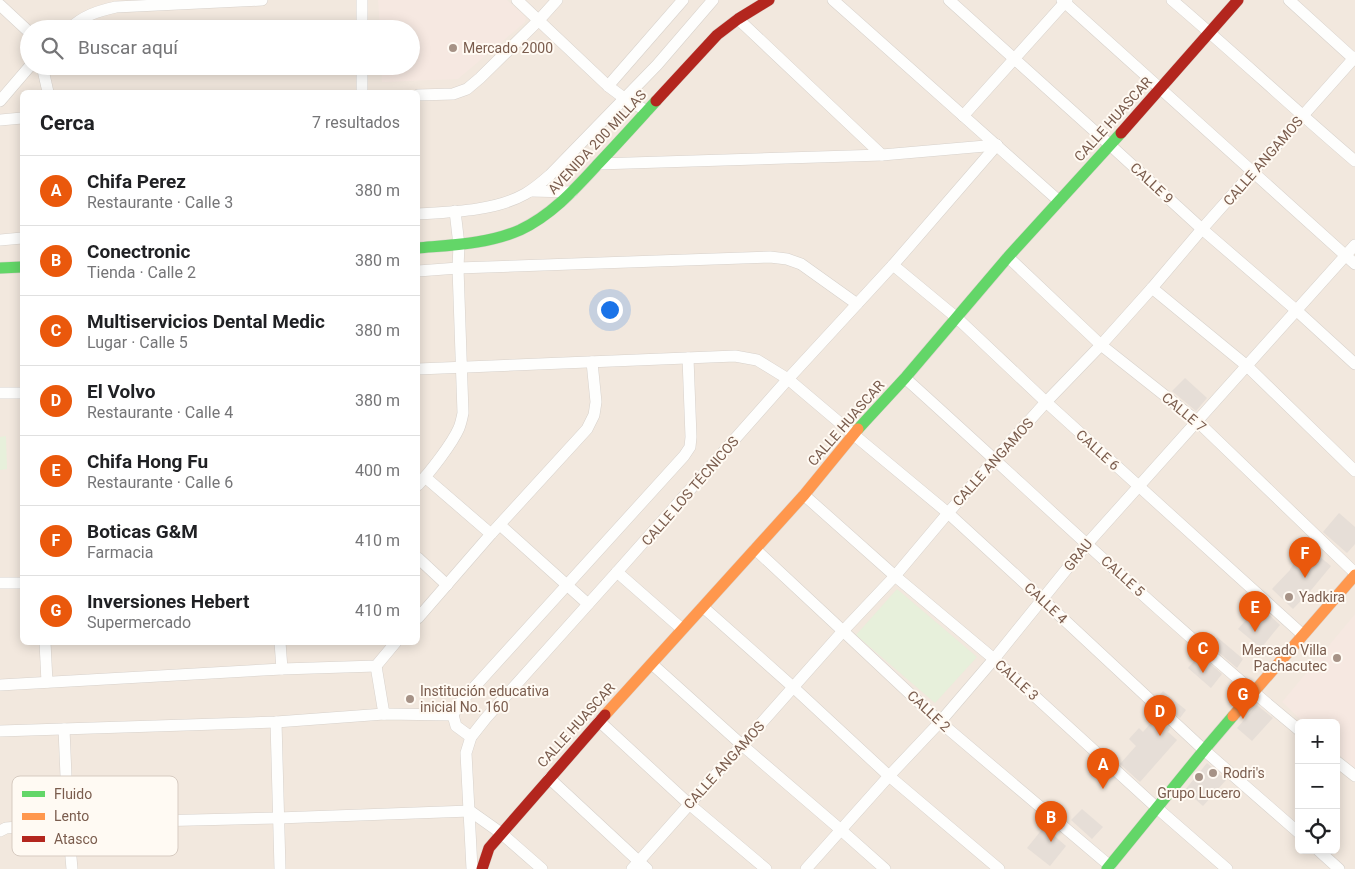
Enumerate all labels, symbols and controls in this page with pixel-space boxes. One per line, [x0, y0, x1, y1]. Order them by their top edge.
search box [20, 20, 420, 75]
icon: search [38, 34, 66, 62]
text: Buscar aquí [78, 36, 178, 59]
place label: Mercado 2000 [463, 40, 553, 56]
marker: Mercado 2000 [447, 42, 459, 54]
street label: CALLE HUASCAR [1071, 73, 1155, 164]
street label: AVENIDA 200 MILLAS [545, 87, 649, 197]
text: Cerca [40, 111, 95, 135]
text: 7 resultados [312, 113, 400, 132]
street label: CALLE ANGAMOS [1220, 113, 1306, 209]
street label: CALLE 9 [1127, 159, 1177, 207]
text: Chifa Perez [87, 170, 186, 193]
text: A [51, 181, 61, 200]
text: 380 m [355, 181, 400, 200]
text: Restaurante · Calle 3 [87, 193, 233, 212]
text: Conectronic [87, 240, 190, 263]
text: B [51, 251, 61, 270]
text: 380 m [355, 251, 400, 270]
text: Tienda · Calle 2 [87, 263, 196, 282]
your location [597, 297, 623, 323]
text: Multiservicios Dental Medic [87, 310, 325, 333]
text: C [51, 321, 61, 340]
text: 380 m [355, 321, 400, 340]
text: Lugar · Calle 5 [87, 333, 188, 352]
street label: CALLE HUASCAR [805, 377, 888, 469]
text: El Volvo [87, 380, 155, 403]
street label: CALLE 7 [1159, 389, 1209, 435]
text: D [51, 391, 61, 410]
text: 380 m [355, 391, 400, 410]
text: Restaurante · Calle 4 [87, 403, 233, 422]
street label: CALLE ANGAMOS [949, 415, 1037, 509]
street label: CALLE 6 [1073, 426, 1123, 474]
street label: CALLE LOS TÉCNICOS [638, 433, 742, 549]
text: Chifa Hong Fu [87, 450, 208, 473]
text: E [52, 461, 61, 480]
text: 400 m [355, 461, 400, 480]
text: Restaurante · Calle 6 [87, 473, 233, 492]
text: Boticas G&M [87, 520, 198, 543]
text: F [52, 531, 60, 550]
text: 410 m [355, 531, 400, 550]
street label: GRAU [1060, 536, 1096, 574]
pin: F [1289, 537, 1321, 578]
text: Farmacia [87, 543, 153, 562]
street label: CALLE 5 [1098, 552, 1148, 600]
street label: CALLE 4 [1021, 579, 1071, 627]
place label: Yadkira [1299, 589, 1345, 605]
text: Inversiones Hebert [87, 590, 249, 613]
pin: E [1239, 591, 1271, 632]
marker: Yadkira [1283, 591, 1295, 603]
text: G [51, 601, 61, 620]
text: 410 m [355, 601, 400, 620]
text: Supermercado [87, 613, 191, 632]
pin: C [1187, 632, 1219, 673]
place label: Mercado Villa Pachacutec [1242, 642, 1327, 674]
marker: Mercado Villa Pachacutec [1331, 652, 1343, 664]
street label: CALLE 3 [992, 656, 1042, 704]
pin: G [1227, 678, 1259, 719]
street label: CALLE HUASCAR [534, 679, 618, 770]
place label: Institución educativa inicial No. 160 [420, 683, 549, 715]
street label: CALLE 2 [904, 687, 954, 735]
marker: Institución educativa inicial No. 160 [404, 693, 416, 705]
pin: D [1144, 695, 1176, 736]
street label: CALLE ANGAMOS [680, 718, 768, 812]
map controls [1295, 719, 1340, 854]
button: + [1295, 719, 1340, 764]
pin: A [1087, 748, 1119, 789]
button: − [1295, 764, 1340, 809]
place label: Rodri's [1223, 765, 1265, 781]
marker: Rodri's [1207, 767, 1219, 779]
marker: Grupo Lucero [1193, 771, 1205, 783]
legend [12, 776, 178, 856]
place label: Grupo Lucero [1157, 785, 1241, 801]
text: Fluido [54, 786, 92, 802]
pin: B [1035, 801, 1067, 842]
text: Lento [54, 808, 89, 824]
button: locate [1295, 809, 1340, 854]
text: Atasco [54, 831, 98, 847]

